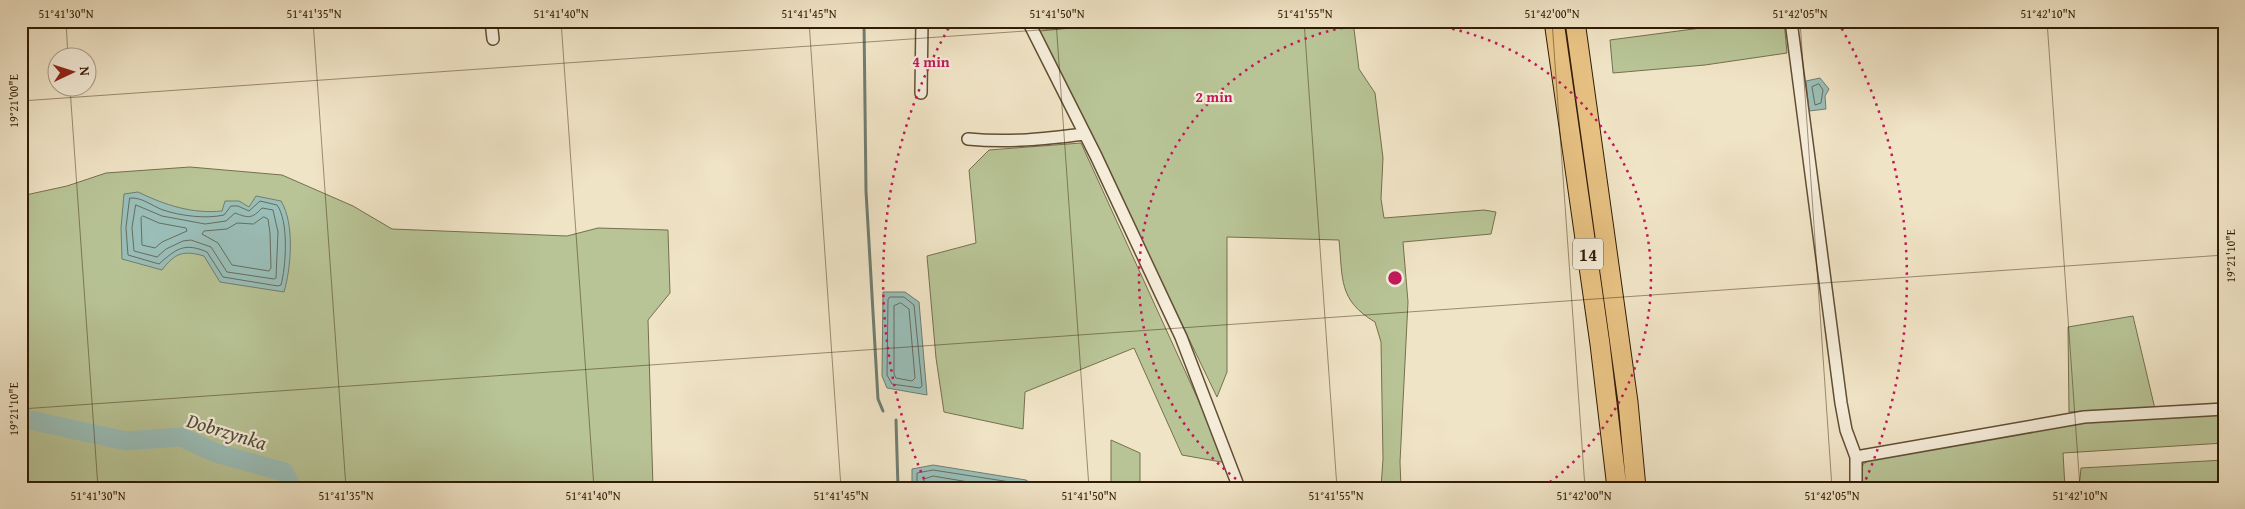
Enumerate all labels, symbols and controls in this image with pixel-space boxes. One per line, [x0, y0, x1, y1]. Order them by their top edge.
text: 51°41'30"N [38, 5, 94, 22]
text: 51°41'35"N [286, 5, 342, 22]
text: 51°41'40"N [533, 5, 589, 22]
text: 51°41'45"N [781, 5, 837, 22]
text: 51°41'50"N [1029, 5, 1085, 22]
text: 51°41'55"N [1277, 5, 1333, 22]
text: 51°42'00"N [1524, 5, 1580, 22]
text: 51°42'05"N [1772, 5, 1828, 22]
text: 51°42'10"N [2020, 5, 2076, 22]
north arrow [48, 48, 98, 98]
text: 4 min [912, 51, 950, 72]
text: N [75, 66, 95, 77]
text: 19°21'00"E [5, 74, 22, 128]
text: 2 min [1195, 86, 1233, 107]
text: 19°21'10"E [2222, 229, 2239, 283]
road number: 14 [1573, 238, 1603, 270]
centre of rings [1386, 269, 1404, 287]
text: 19°21'10"E [5, 382, 22, 436]
water label: Dobrzynka [183, 405, 271, 457]
text: 51°41'30"N [70, 487, 126, 504]
text: 51°41'35"N [318, 487, 374, 504]
text: 51°41'40"N [565, 487, 621, 504]
text: 51°41'45"N [813, 487, 869, 504]
text: 51°41'50"N [1061, 487, 1117, 504]
text: 51°41'55"N [1308, 487, 1364, 504]
text: 51°42'00"N [1556, 487, 1612, 504]
text: 51°42'05"N [1804, 487, 1860, 504]
text: 51°42'10"N [2052, 487, 2108, 504]

